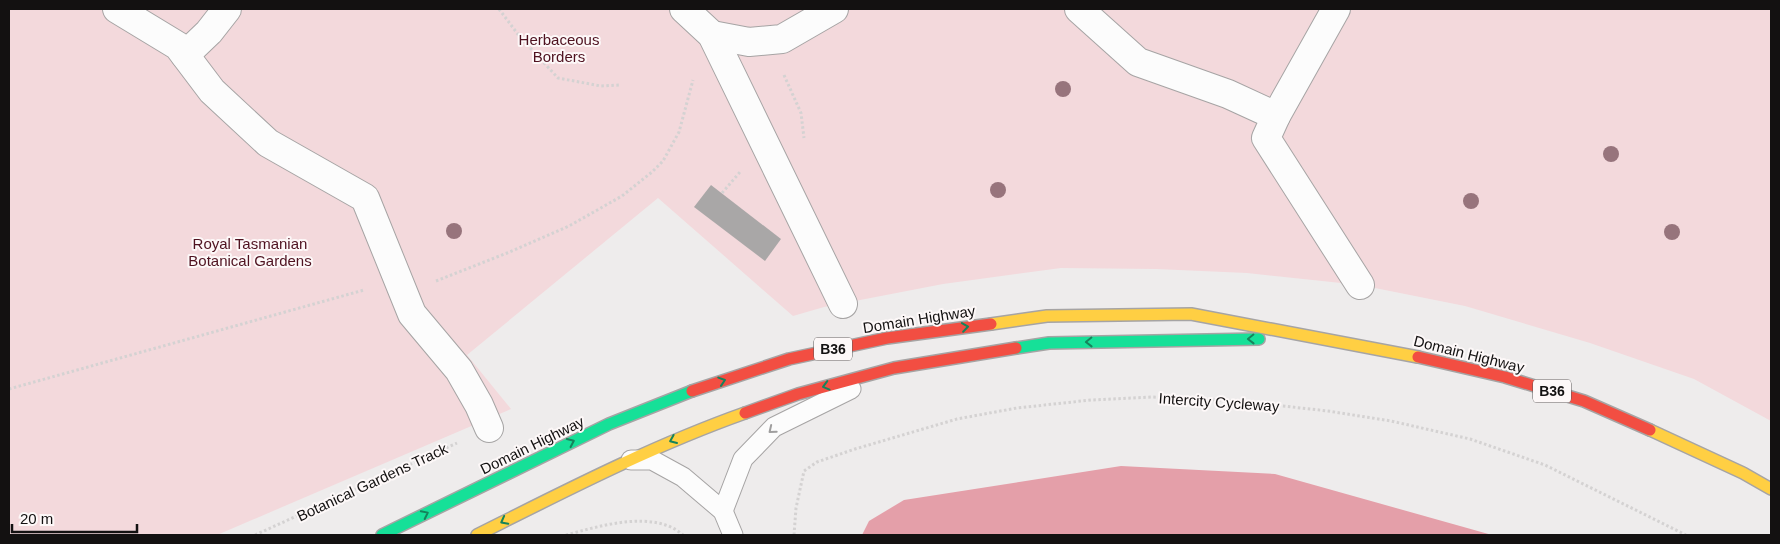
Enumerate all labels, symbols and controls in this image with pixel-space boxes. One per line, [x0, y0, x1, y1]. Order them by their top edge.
park label: Herbaceous Borders [519, 31, 599, 65]
park label: Royal Tasmanian Botanical Gardens [188, 235, 312, 269]
street label: Domain Highway [862, 302, 977, 336]
one-way arrow [962, 322, 970, 333]
street label: Domain Highway [1412, 332, 1527, 376]
one-way arrow [1247, 334, 1255, 344]
one-way arrow [1085, 337, 1093, 348]
road number: B36 [814, 338, 852, 360]
one-way arrow [717, 377, 725, 387]
road number: B36 [1533, 380, 1571, 402]
one-way arrow [822, 381, 830, 391]
street label: Intercity Cycleway [1158, 389, 1280, 415]
street label: Domain Highway [477, 412, 587, 477]
one-way arrow [769, 424, 778, 433]
one-way arrow [669, 434, 678, 445]
street label: Botanical Gardens Track [294, 439, 450, 524]
one-way arrow [566, 439, 575, 449]
scale bar [12, 502, 138, 534]
text: 20 m [20, 510, 53, 527]
one-way arrow [420, 510, 429, 520]
one-way arrow [500, 515, 509, 525]

